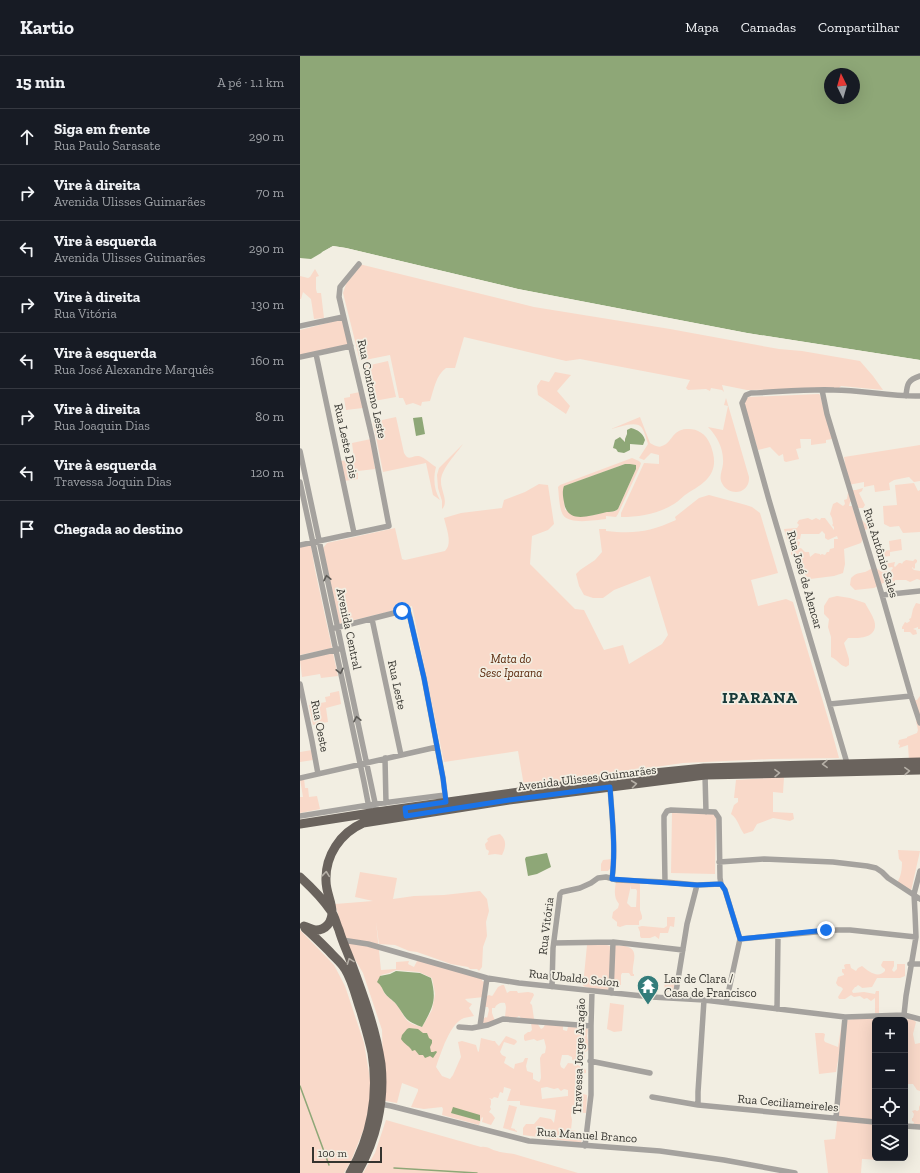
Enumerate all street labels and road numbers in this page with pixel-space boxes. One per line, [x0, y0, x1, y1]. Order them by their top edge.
street label: Rua Contomo Leste [355, 338, 389, 440]
street label: Rua Leste Dois [331, 402, 361, 480]
street label: Rua Antônio Sales [861, 507, 901, 599]
street label: Rua José de Alencar [784, 529, 826, 631]
street label: Avenida Central [334, 587, 364, 671]
street label: Rua Leste [385, 659, 409, 711]
street label: Rua Oeste [308, 699, 332, 753]
street label: Avenida Ulisses Guimarães [517, 763, 657, 793]
street label: Rua Vitória [536, 896, 557, 956]
street label: Rua Ubaldo Solon [528, 966, 620, 990]
street label: Travessa Jorge Aragão [570, 998, 588, 1114]
street label: Rua Ceciliameireles [737, 1092, 839, 1114]
street label: Rua Manuel Branco [536, 1125, 638, 1145]

